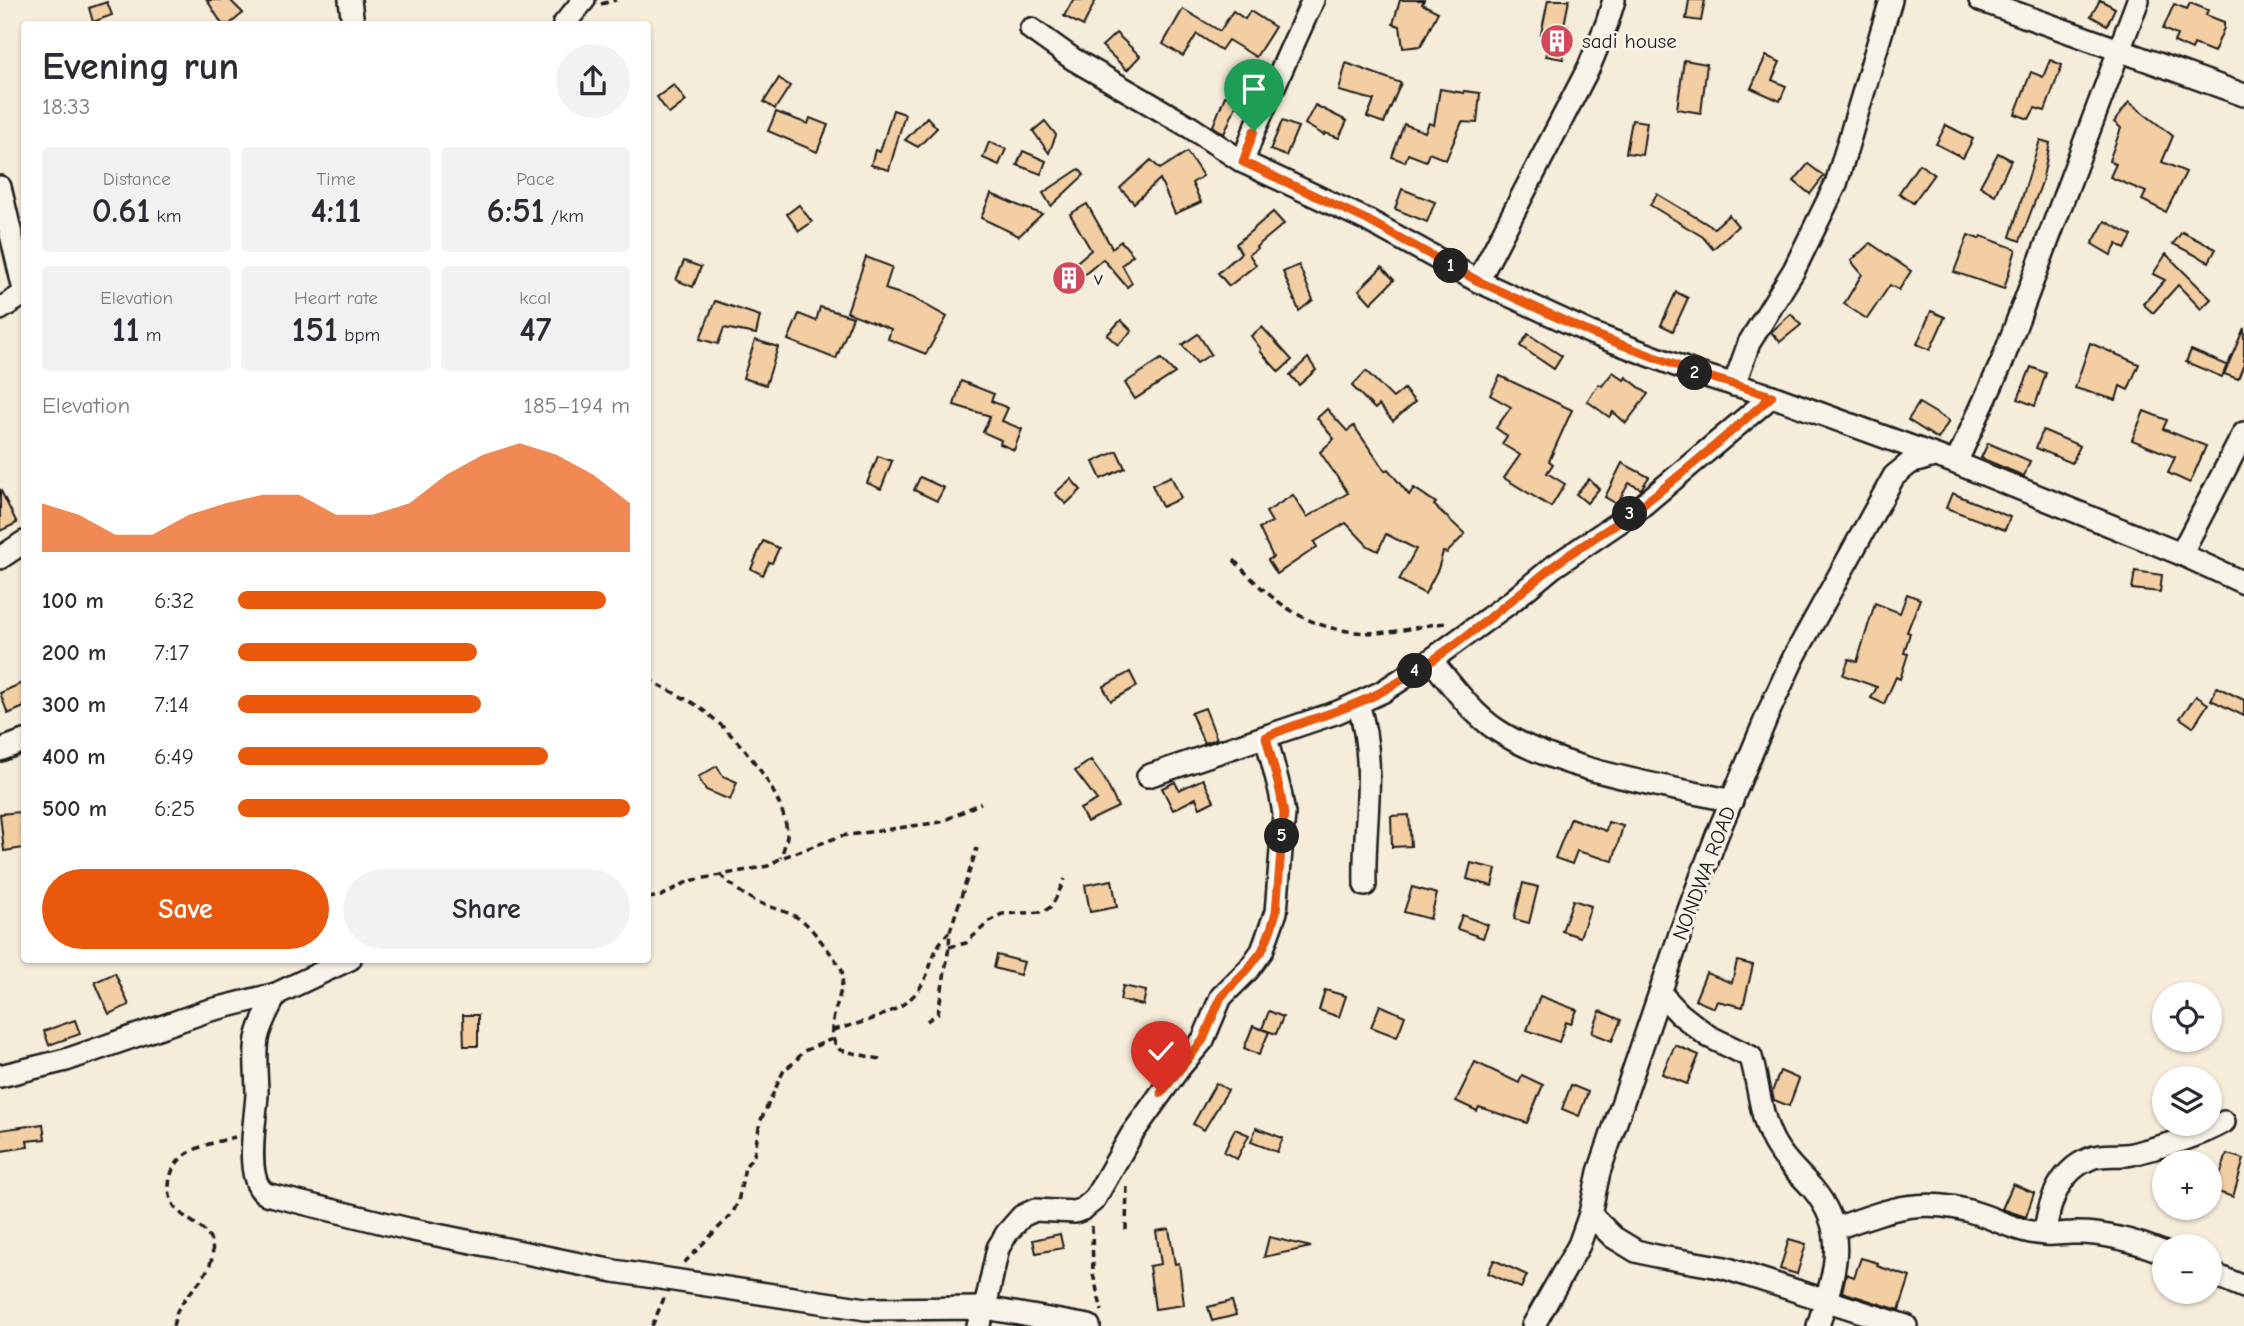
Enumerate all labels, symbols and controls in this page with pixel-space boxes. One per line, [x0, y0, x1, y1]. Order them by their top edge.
building icon: sadi house [1538, 22, 1576, 60]
place label: sadi house [1582, 29, 1677, 53]
button: share [556, 44, 630, 118]
text: Evening run [42, 45, 239, 89]
pin [1224, 59, 1284, 131]
icon: arrive [1235, 70, 1273, 108]
text: 18:33 [42, 93, 90, 120]
text: Distance [103, 168, 171, 190]
text: Time [316, 168, 356, 190]
text: Pace [516, 168, 554, 190]
text: 0.61 [92, 190, 150, 231]
text: 4:11 [310, 190, 362, 231]
text: 6:51 [487, 190, 544, 231]
text: km [150, 205, 182, 227]
text: /km [544, 205, 584, 227]
pin: 1 [1434, 248, 1468, 284]
text: 1 [1447, 254, 1454, 276]
building icon: v [1050, 259, 1088, 297]
place label: v [1093, 266, 1103, 290]
text: Elevation [100, 287, 173, 309]
text: Heart rate [294, 287, 378, 309]
text: kcal [519, 287, 551, 309]
text: 11 [112, 309, 139, 350]
text: 151 [292, 309, 338, 350]
text: 47 [519, 309, 551, 350]
text: m [139, 324, 161, 346]
text: bpm [338, 324, 380, 346]
pin: 2 [1678, 356, 1712, 390]
text: 2 [1690, 361, 1699, 383]
text: Elevation [42, 392, 130, 419]
text: 185–194 m [524, 392, 630, 419]
pin: 3 [1612, 496, 1648, 532]
text: 3 [1625, 502, 1634, 524]
text: 100 m [42, 587, 104, 614]
text: 6:32 [154, 587, 194, 614]
text: 200 m [42, 639, 106, 666]
text: 7:17 [154, 639, 189, 666]
pin: 4 [1398, 654, 1432, 688]
text: 4 [1410, 659, 1419, 681]
text: 300 m [42, 691, 106, 718]
text: 7:14 [154, 691, 189, 718]
text: 400 m [42, 743, 106, 770]
text: 6:49 [154, 743, 194, 770]
text: 500 m [42, 795, 107, 822]
text: 6:25 [154, 795, 195, 822]
street label: NONDWA ROAD [1667, 803, 1741, 943]
pin: 5 [1264, 818, 1300, 854]
text: 5 [1276, 824, 1287, 846]
button: Save [42, 869, 329, 949]
button: Share [343, 869, 630, 949]
map controls [2152, 982, 2222, 1304]
button: locate [2152, 982, 2222, 1052]
pin [1131, 1021, 1191, 1093]
icon: check [1142, 1032, 1180, 1070]
button: layers [2152, 1066, 2222, 1136]
button: + [2152, 1150, 2222, 1220]
button: − [2152, 1234, 2222, 1304]

